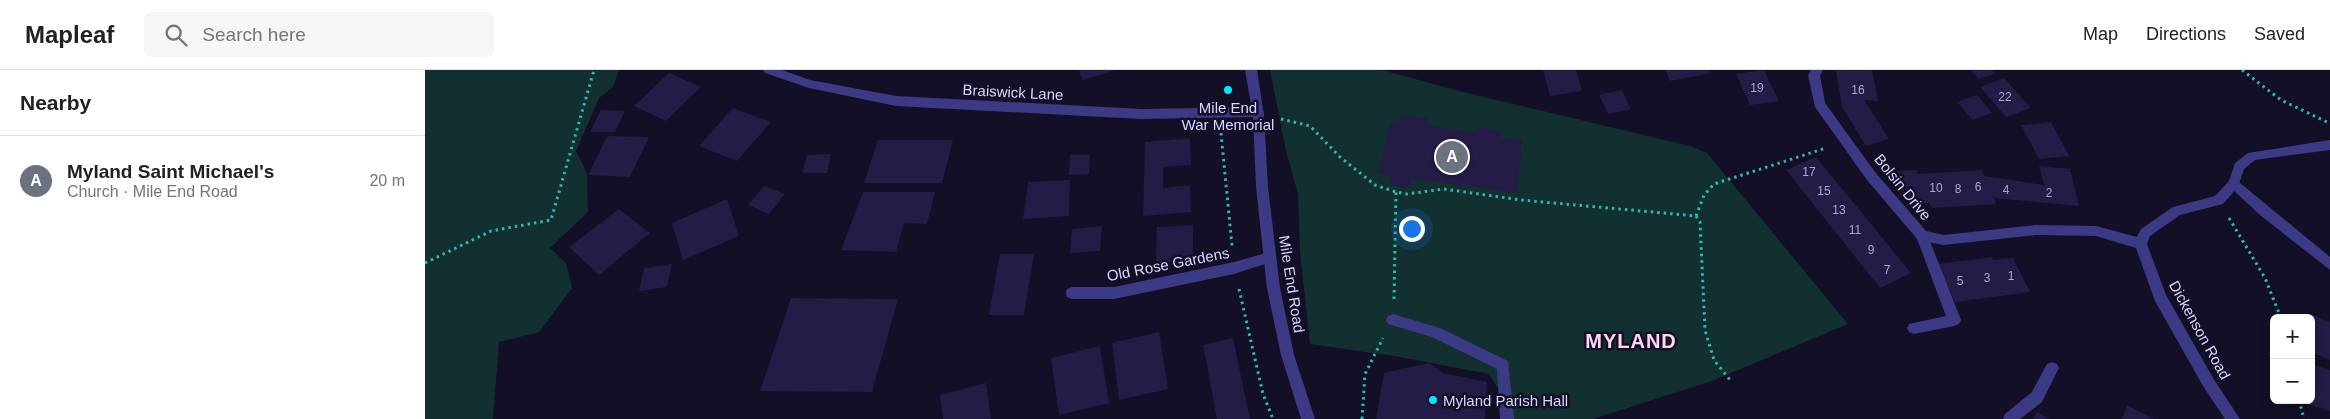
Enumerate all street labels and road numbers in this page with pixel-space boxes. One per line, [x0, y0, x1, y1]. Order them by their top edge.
street label: Braiswick Lane [962, 81, 1064, 103]
street label: Bolsin Drive [1871, 151, 1935, 223]
street label: Mile End Road [1276, 234, 1308, 334]
street label: Old Rose Gardens [1105, 244, 1231, 284]
street label: Dickenson Road [2166, 278, 2234, 382]

